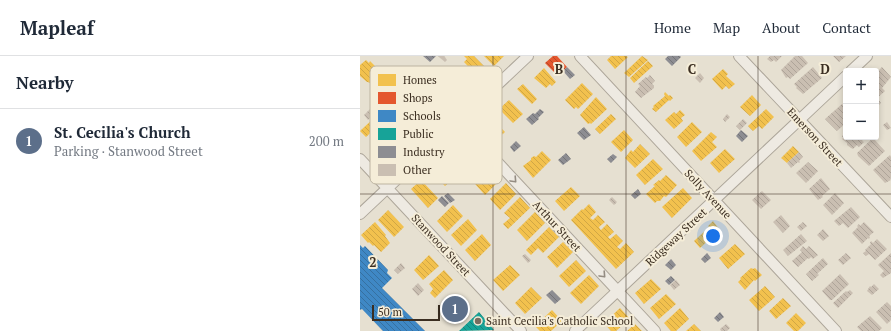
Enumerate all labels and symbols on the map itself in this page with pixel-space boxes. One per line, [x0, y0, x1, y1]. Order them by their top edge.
text: B [555, 60, 563, 78]
text: C [688, 60, 696, 78]
text: D [820, 60, 830, 78]
legend [370, 66, 502, 184]
text: Homes [403, 73, 437, 87]
text: Shops [403, 91, 433, 105]
street label: Emerson Street [784, 105, 846, 169]
text: Schools [403, 109, 441, 123]
text: Public [403, 127, 434, 141]
text: Industry [403, 145, 445, 159]
text: Other [403, 163, 432, 177]
street label: Solly Avenue [682, 166, 735, 222]
one-way arrow [509, 175, 517, 183]
street label: Arthur Street [530, 198, 584, 254]
street label: Ridgeway Street [642, 205, 710, 269]
street label: Stanwood Street [409, 211, 473, 279]
your location [703, 226, 723, 246]
text: 2 [369, 253, 377, 271]
one-way arrow [598, 270, 606, 278]
pin: 1 [442, 294, 468, 324]
scale bar [372, 303, 440, 322]
place label: Saint Cecilia's Catholic School [486, 314, 633, 328]
marker: Saint Cecilia's Catholic School [473, 316, 483, 326]

